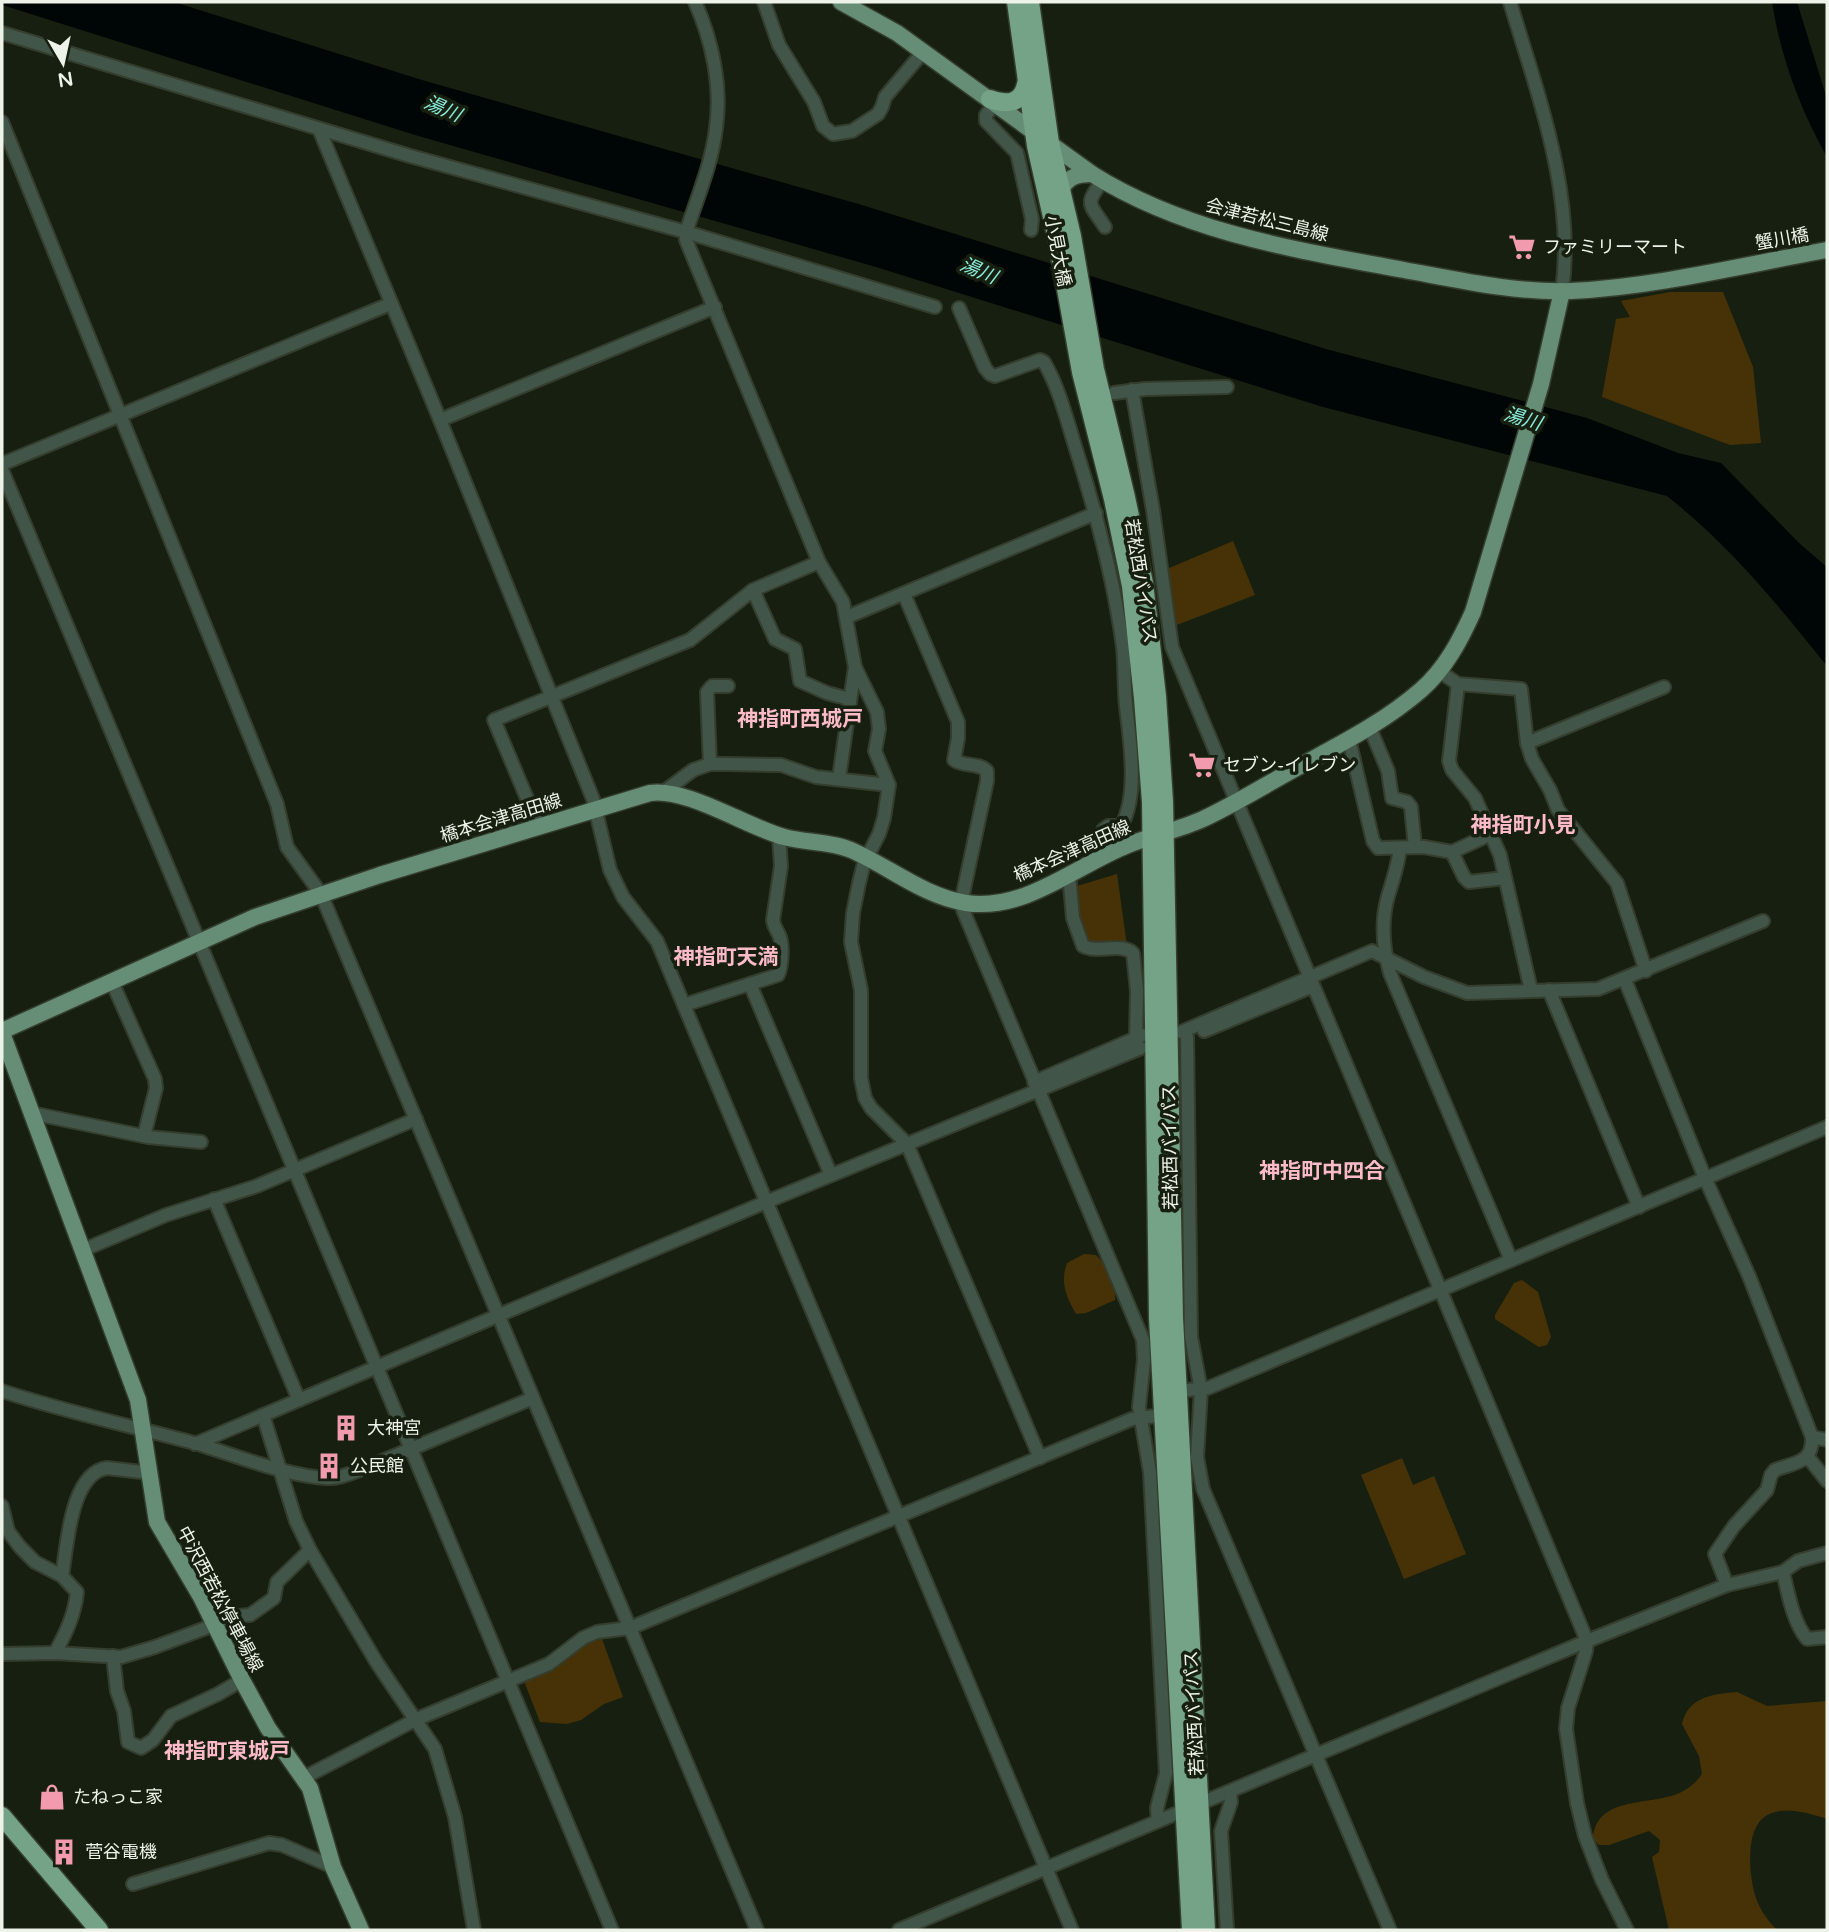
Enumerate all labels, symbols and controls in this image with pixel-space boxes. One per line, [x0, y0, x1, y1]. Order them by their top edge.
north arrow [28, 28, 98, 98]
text: N [56, 67, 75, 91]
water label: 湯川 [421, 91, 466, 127]
street label: 会津若松三島線 [1203, 194, 1331, 246]
street label: 小見大橋 [1040, 214, 1076, 288]
street label: 蟹川橋 [1754, 223, 1810, 255]
supermarket icon: ファミリーマート [1507, 232, 1537, 262]
place label: ファミリーマート [1543, 236, 1687, 258]
water label: 湯川 [957, 253, 1002, 289]
water label: 湯川 [1501, 403, 1546, 436]
street label: 若松西バイパス [1120, 517, 1162, 645]
district label: 神指町西城戸 [737, 707, 863, 732]
supermarket icon: セブン-イレブン [1187, 750, 1217, 780]
place label: セブン-イレブン [1223, 754, 1356, 776]
street label: 橋本会津高田線 [438, 789, 564, 847]
district label: 神指町小見 [1471, 813, 1576, 838]
street label: 橋本会津高田線 [1010, 815, 1134, 887]
district label: 神指町天満 [674, 945, 779, 970]
street label: 若松西バイパス [1158, 1084, 1182, 1210]
district label: 神指町中四合 [1259, 1159, 1385, 1184]
building icon: 大神宮 [331, 1413, 361, 1443]
place label: 大神宮 [367, 1417, 421, 1439]
building icon: 公民館 [314, 1451, 344, 1481]
place label: 公民館 [350, 1455, 404, 1477]
street label: 中沢西若松停車場線 [172, 1522, 268, 1676]
street label: 若松西バイパス [1180, 1650, 1208, 1776]
district label: 神指町東城戸 [164, 1739, 290, 1764]
shop icon: たねっこ家 [37, 1782, 67, 1812]
place label: たねっこ家 [73, 1786, 163, 1808]
building icon: 菅谷電機 [49, 1837, 79, 1867]
place label: 菅谷電機 [85, 1841, 157, 1863]

